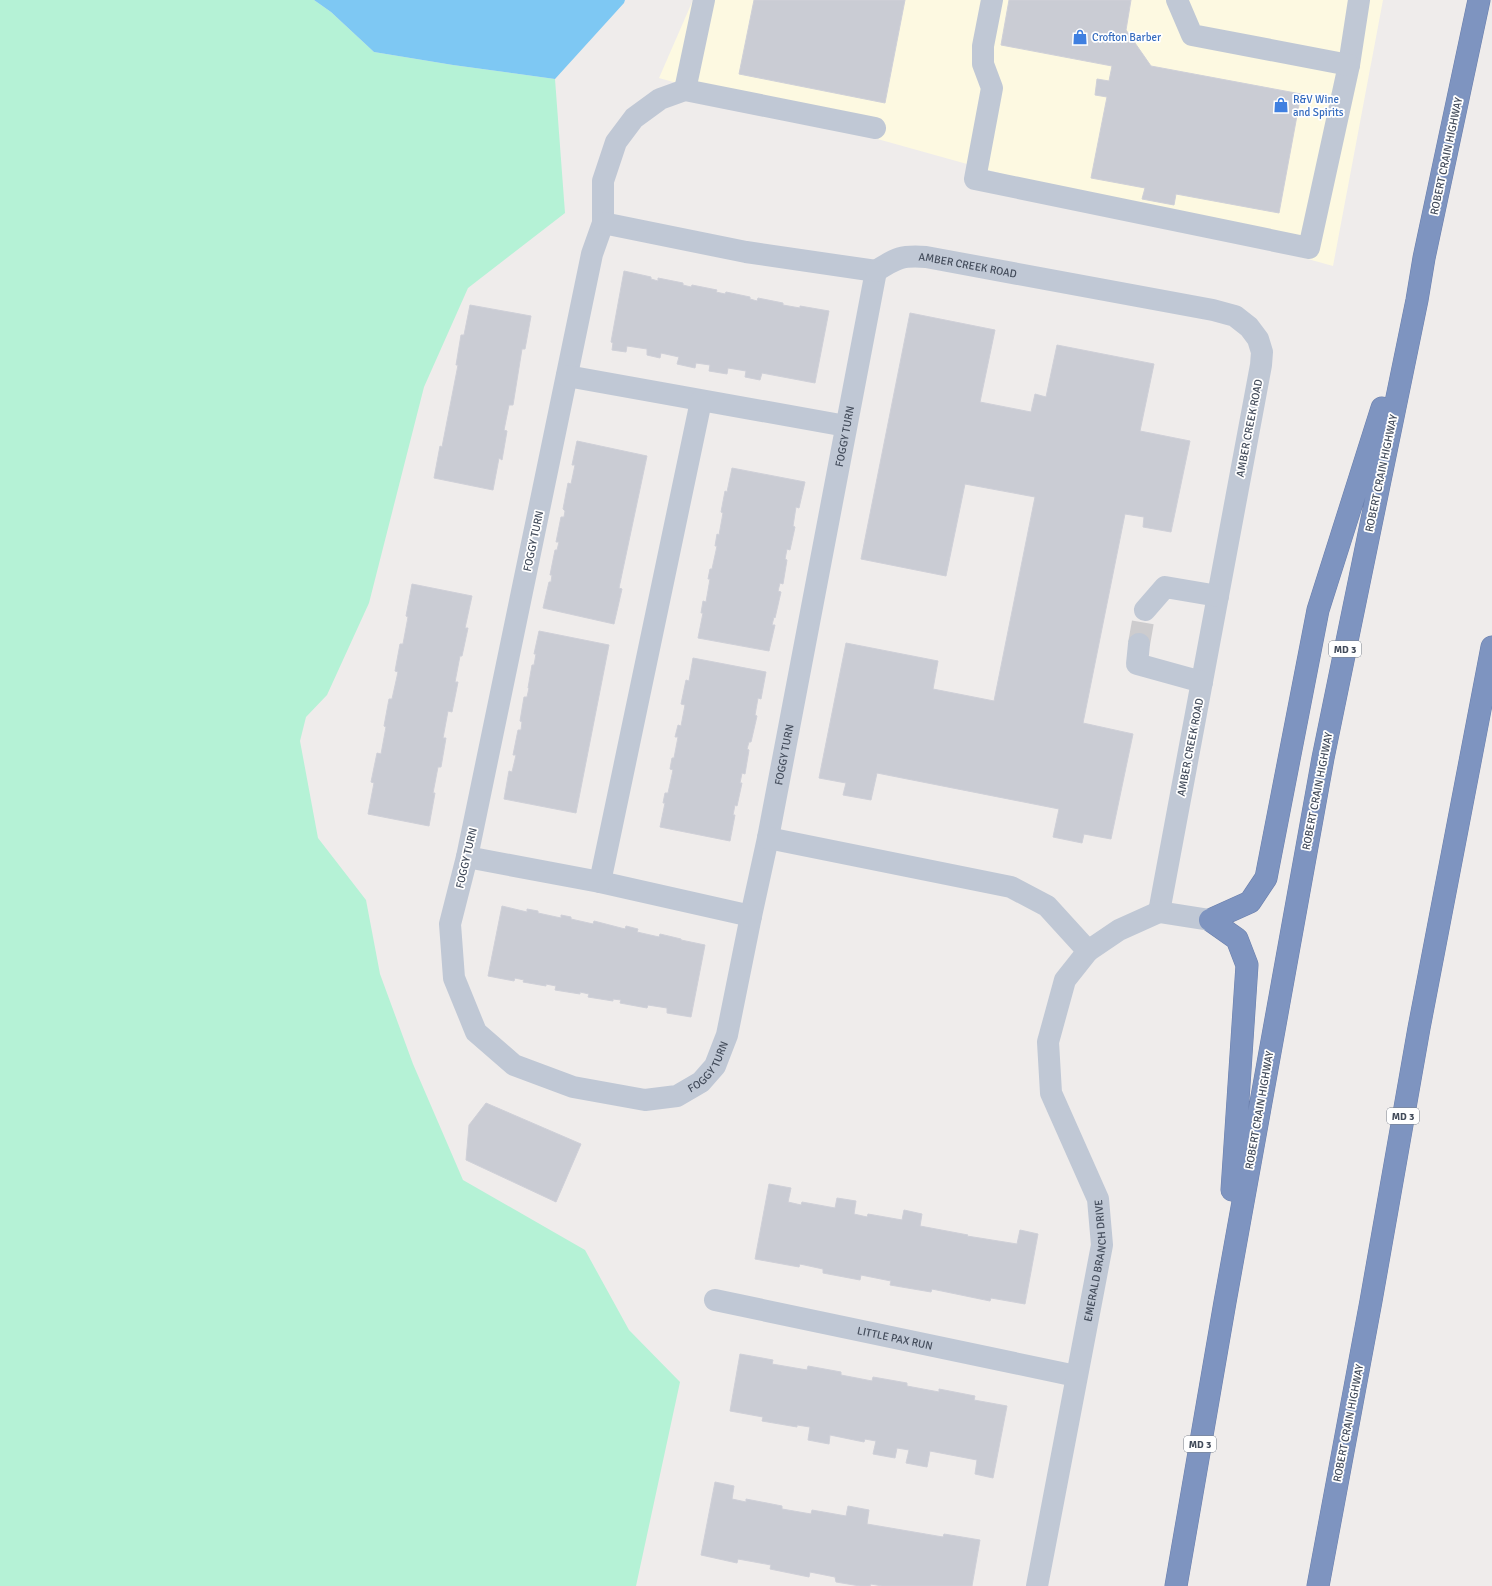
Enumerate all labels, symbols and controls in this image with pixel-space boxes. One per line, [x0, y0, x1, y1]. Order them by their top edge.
shop icon: Crofton Barber [1071, 28, 1089, 46]
place label: Crofton Barber [1092, 31, 1161, 44]
place label: R&V Wine and Spirits [1293, 93, 1344, 119]
shop icon: R&V Wine and Spirits [1272, 96, 1290, 114]
street label: ROBERT CRAIN HIGHWAY [1428, 96, 1465, 216]
street label: AMBER CREEK ROAD [918, 250, 1018, 281]
street label: AMBER CREEK ROAD [1234, 378, 1265, 478]
street label: FOGGY TURN [833, 405, 857, 468]
street label: ROBERT CRAIN HIGHWAY [1363, 413, 1400, 533]
street label: FOGGY TURN [521, 510, 546, 573]
road number: MD 3 [1329, 641, 1361, 657]
street label: AMBER CREEK ROAD [1175, 697, 1206, 797]
street label: FOGGY TURN [772, 723, 797, 786]
street label: ROBERT CRAIN HIGHWAY [1300, 731, 1335, 851]
street label: FOGGY TURN [453, 827, 480, 890]
street label: FOGGY TURN [686, 1039, 731, 1095]
street label: ROBERT CRAIN HIGHWAY [1243, 1049, 1276, 1170]
road number: MD 3 [1387, 1108, 1419, 1124]
street label: EMERALD BRANCH DRIVE [1082, 1199, 1109, 1323]
street label: LITTLE PAX RUN [856, 1324, 934, 1353]
street label: ROBERT CRAIN HIGHWAY [1331, 1363, 1366, 1483]
road number: MD 3 [1184, 1436, 1216, 1452]

